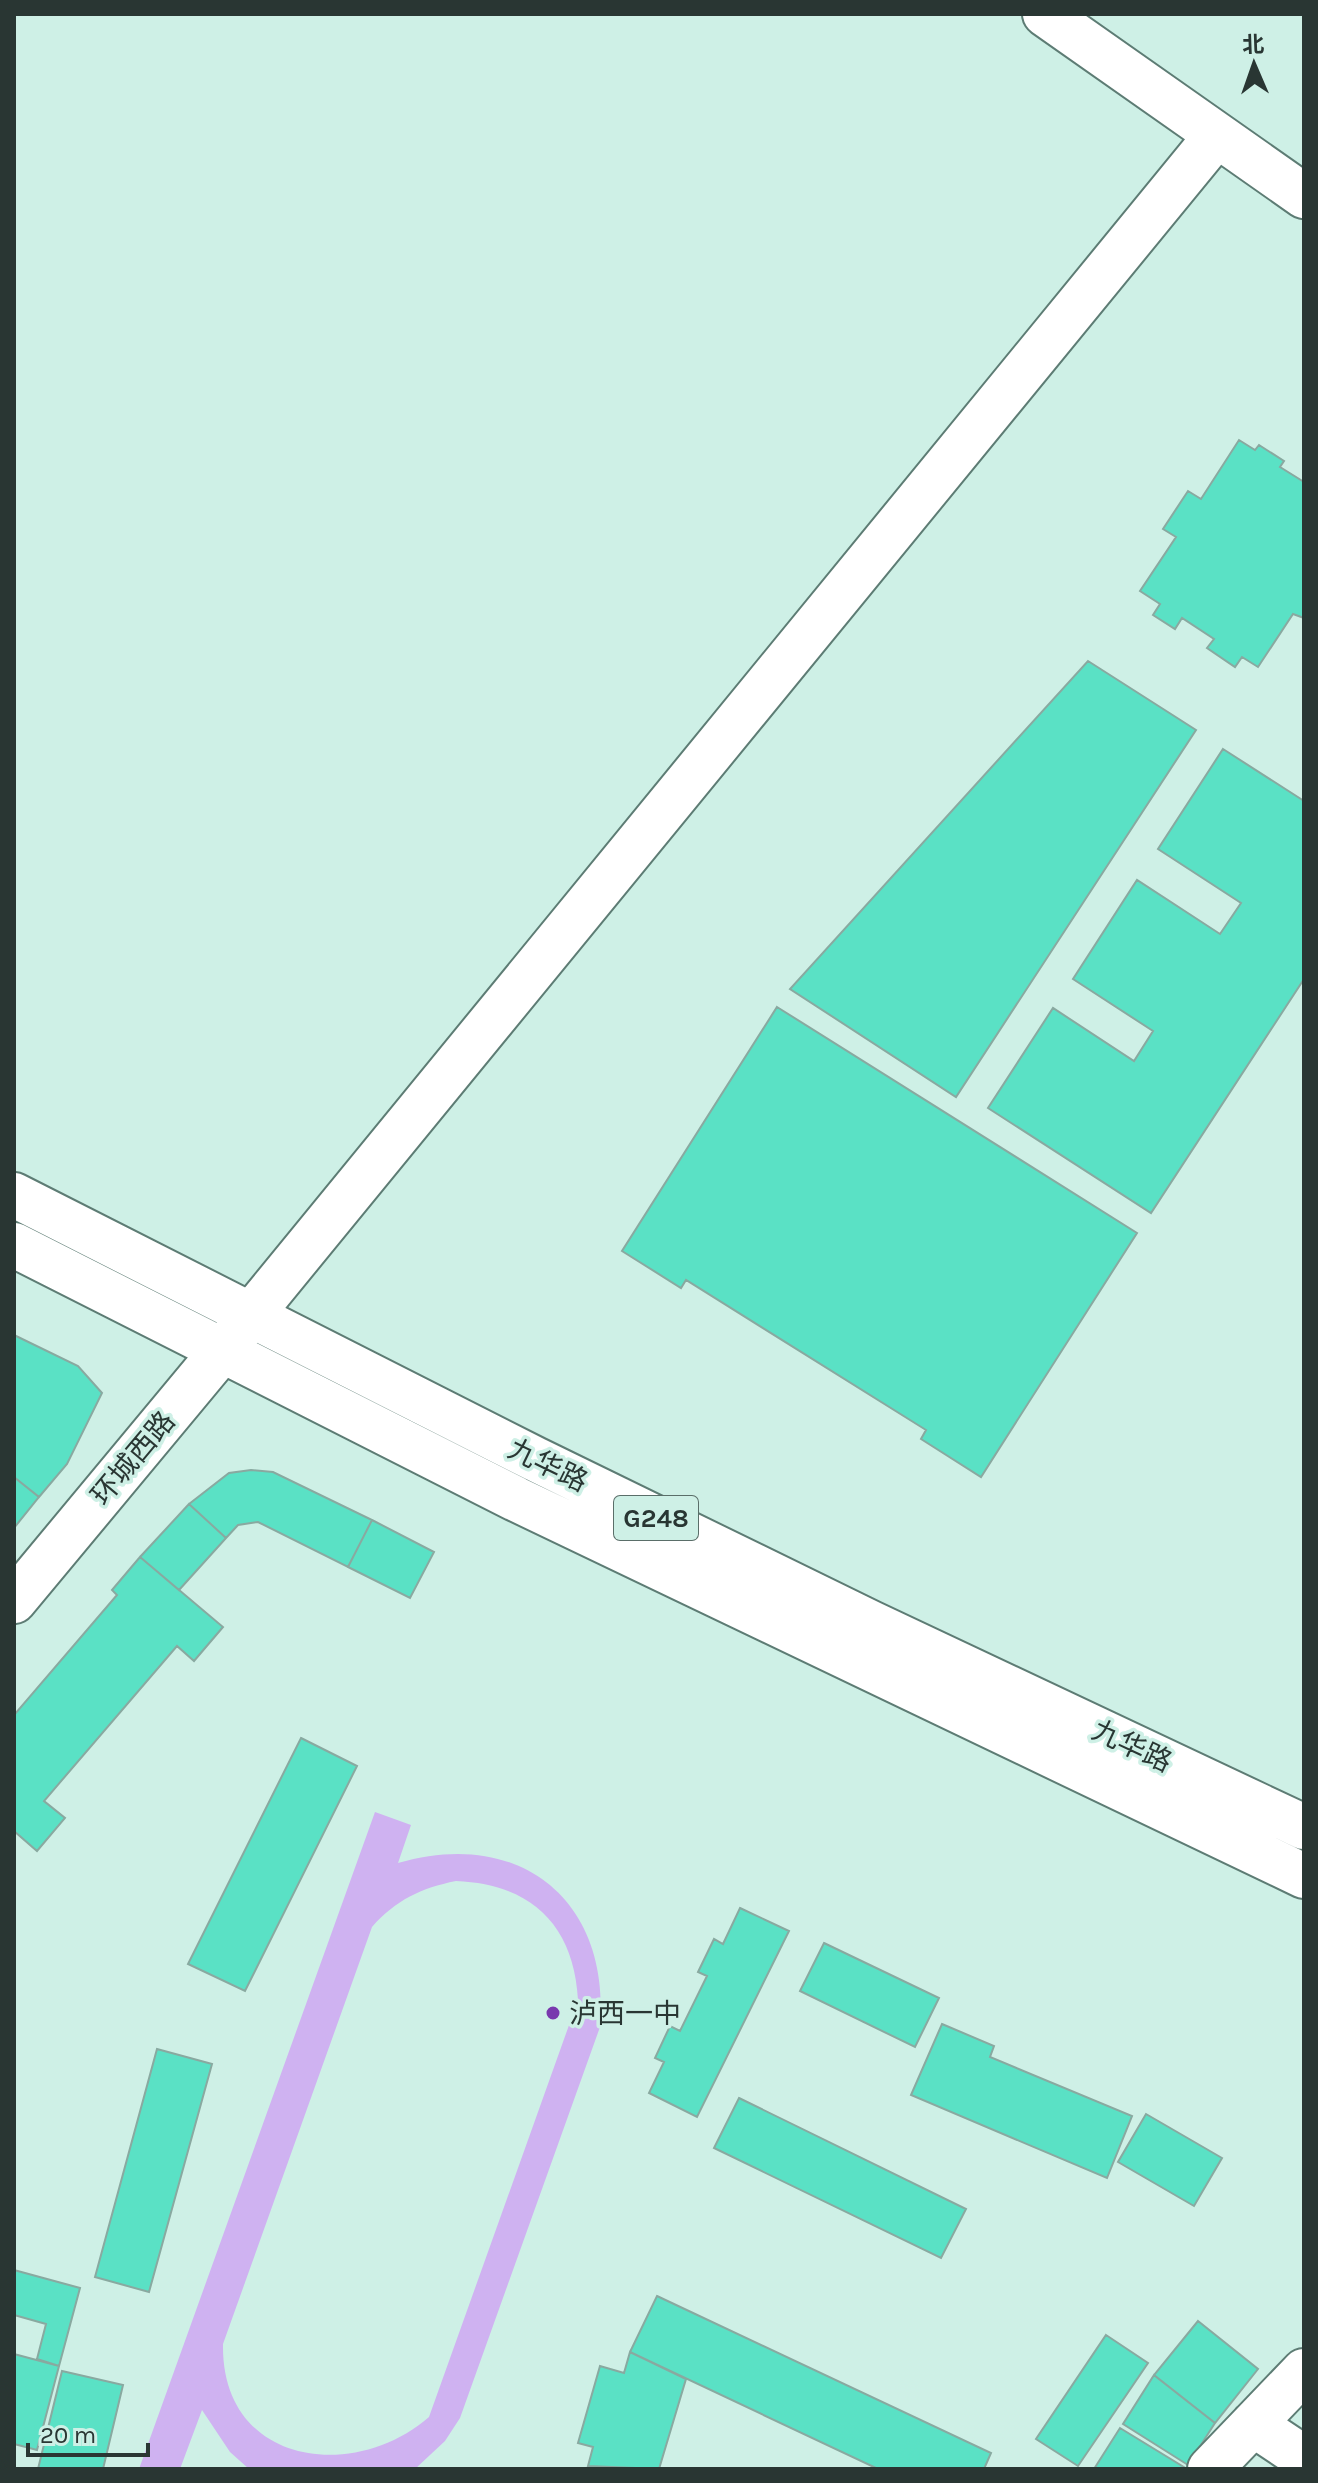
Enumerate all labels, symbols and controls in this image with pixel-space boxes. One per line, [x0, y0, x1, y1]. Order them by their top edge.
north arrow [1214, 24, 1294, 104]
text: 北 [1242, 32, 1265, 58]
street label: 环城西路 [84, 1404, 182, 1512]
street label: 九华路 [503, 1432, 593, 1498]
road number: G248 [614, 1496, 698, 1540]
street label: 九华路 [1087, 1713, 1177, 1779]
place label: 泸西一中 [569, 1997, 681, 2030]
marker: 泸西一中 [544, 2004, 562, 2022]
scale bar [28, 2407, 148, 2457]
text: 20 m [40, 2421, 96, 2449]

